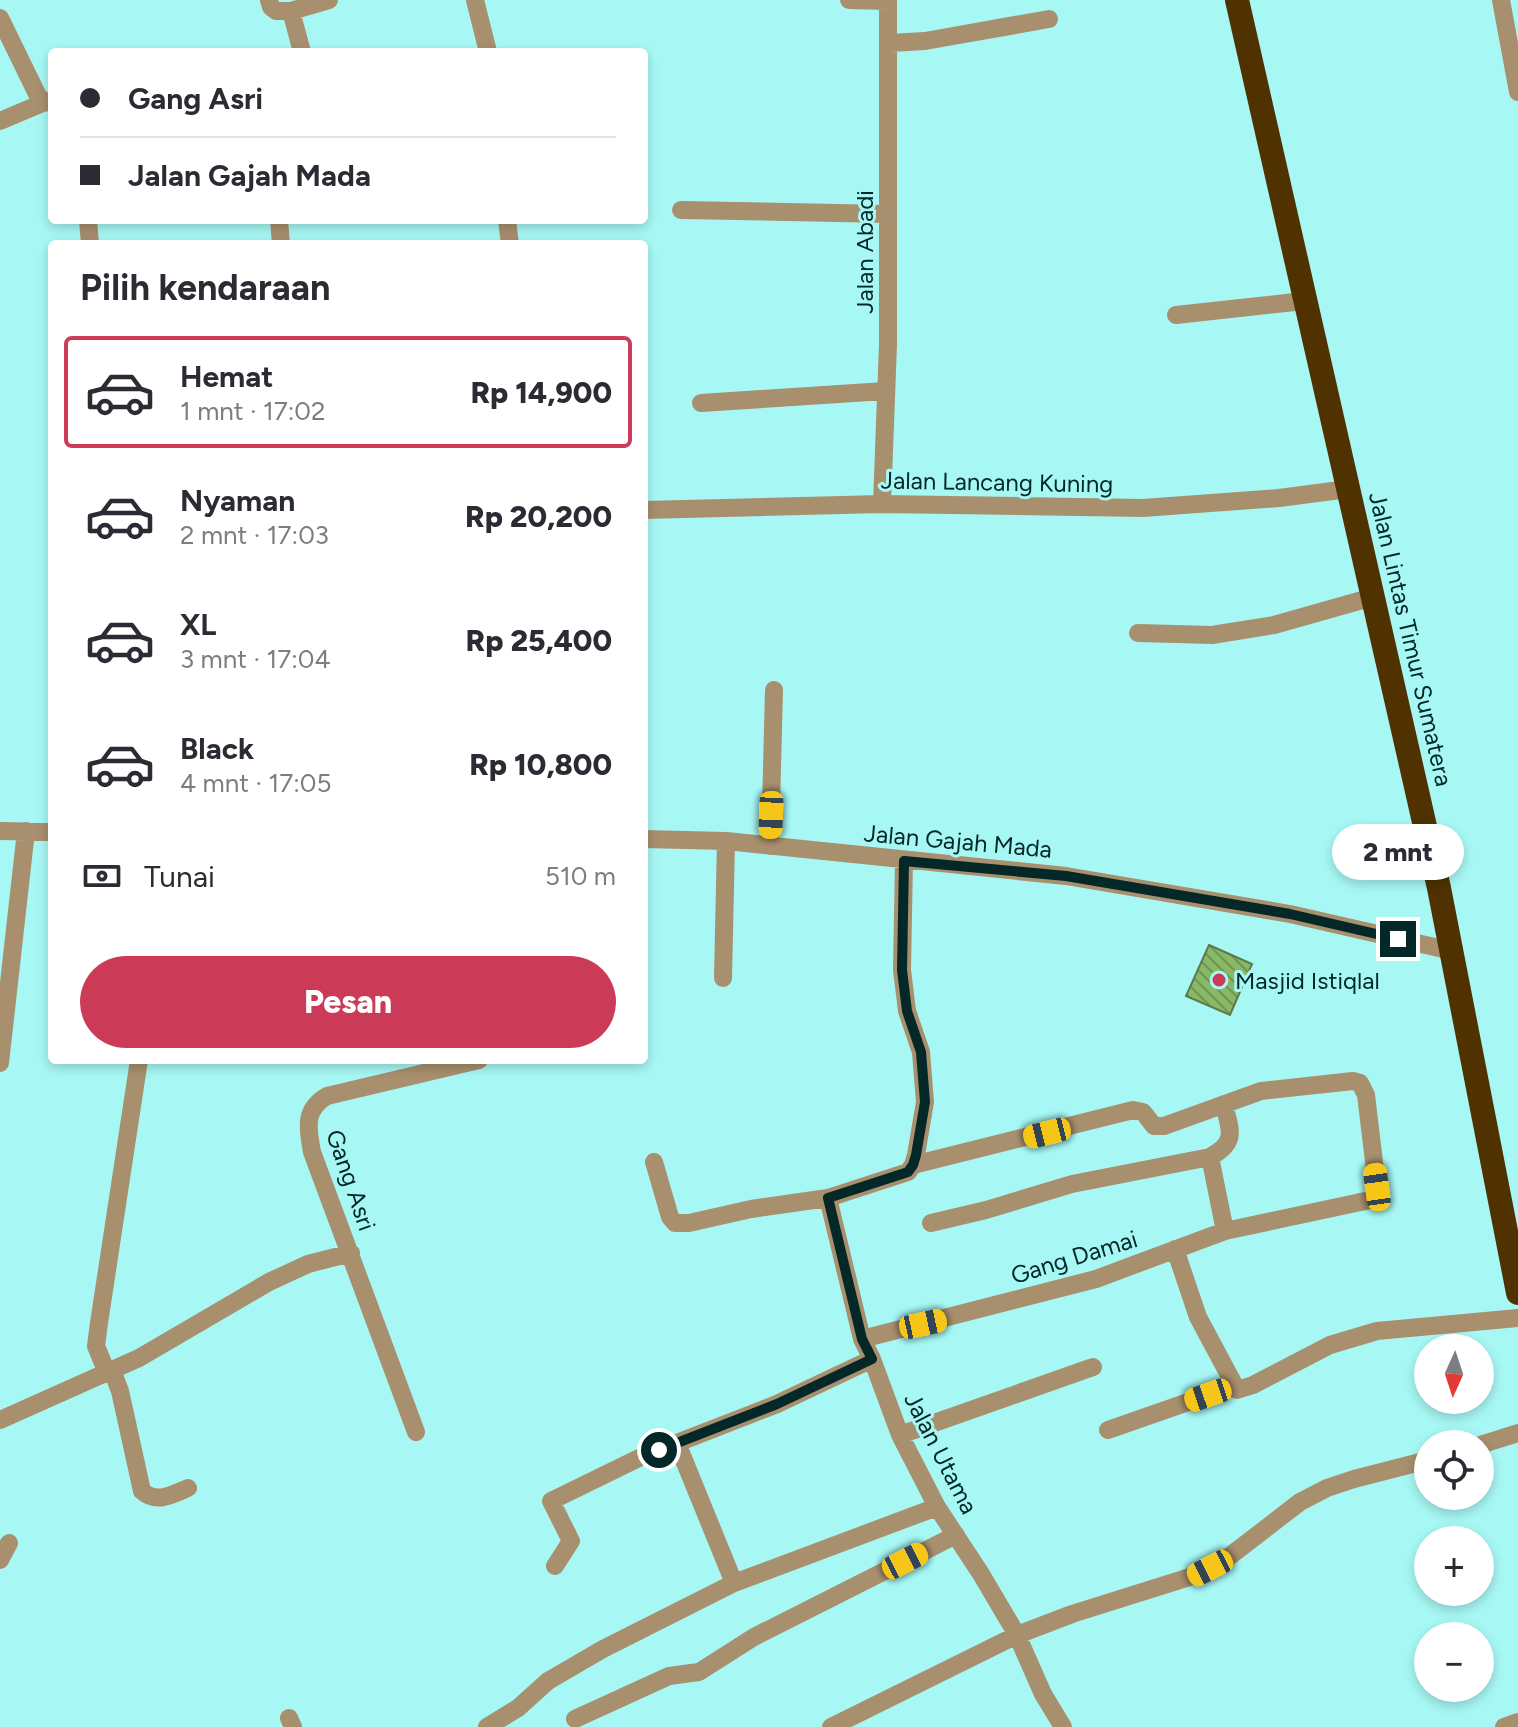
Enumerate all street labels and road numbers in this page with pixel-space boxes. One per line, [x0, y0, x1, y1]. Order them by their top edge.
street label: Jalan Abadi [850, 190, 879, 314]
street label: Jalan Lancang Kuning [880, 465, 1114, 499]
street label: Jalan Lintas Timur Sumatera [1363, 489, 1459, 789]
street label: Jalan Gajah Mada [863, 818, 1053, 864]
street label: Gang Asri [320, 1126, 382, 1234]
street label: Gang Damai [1007, 1224, 1141, 1290]
street label: Jalan Utama [898, 1387, 984, 1519]

